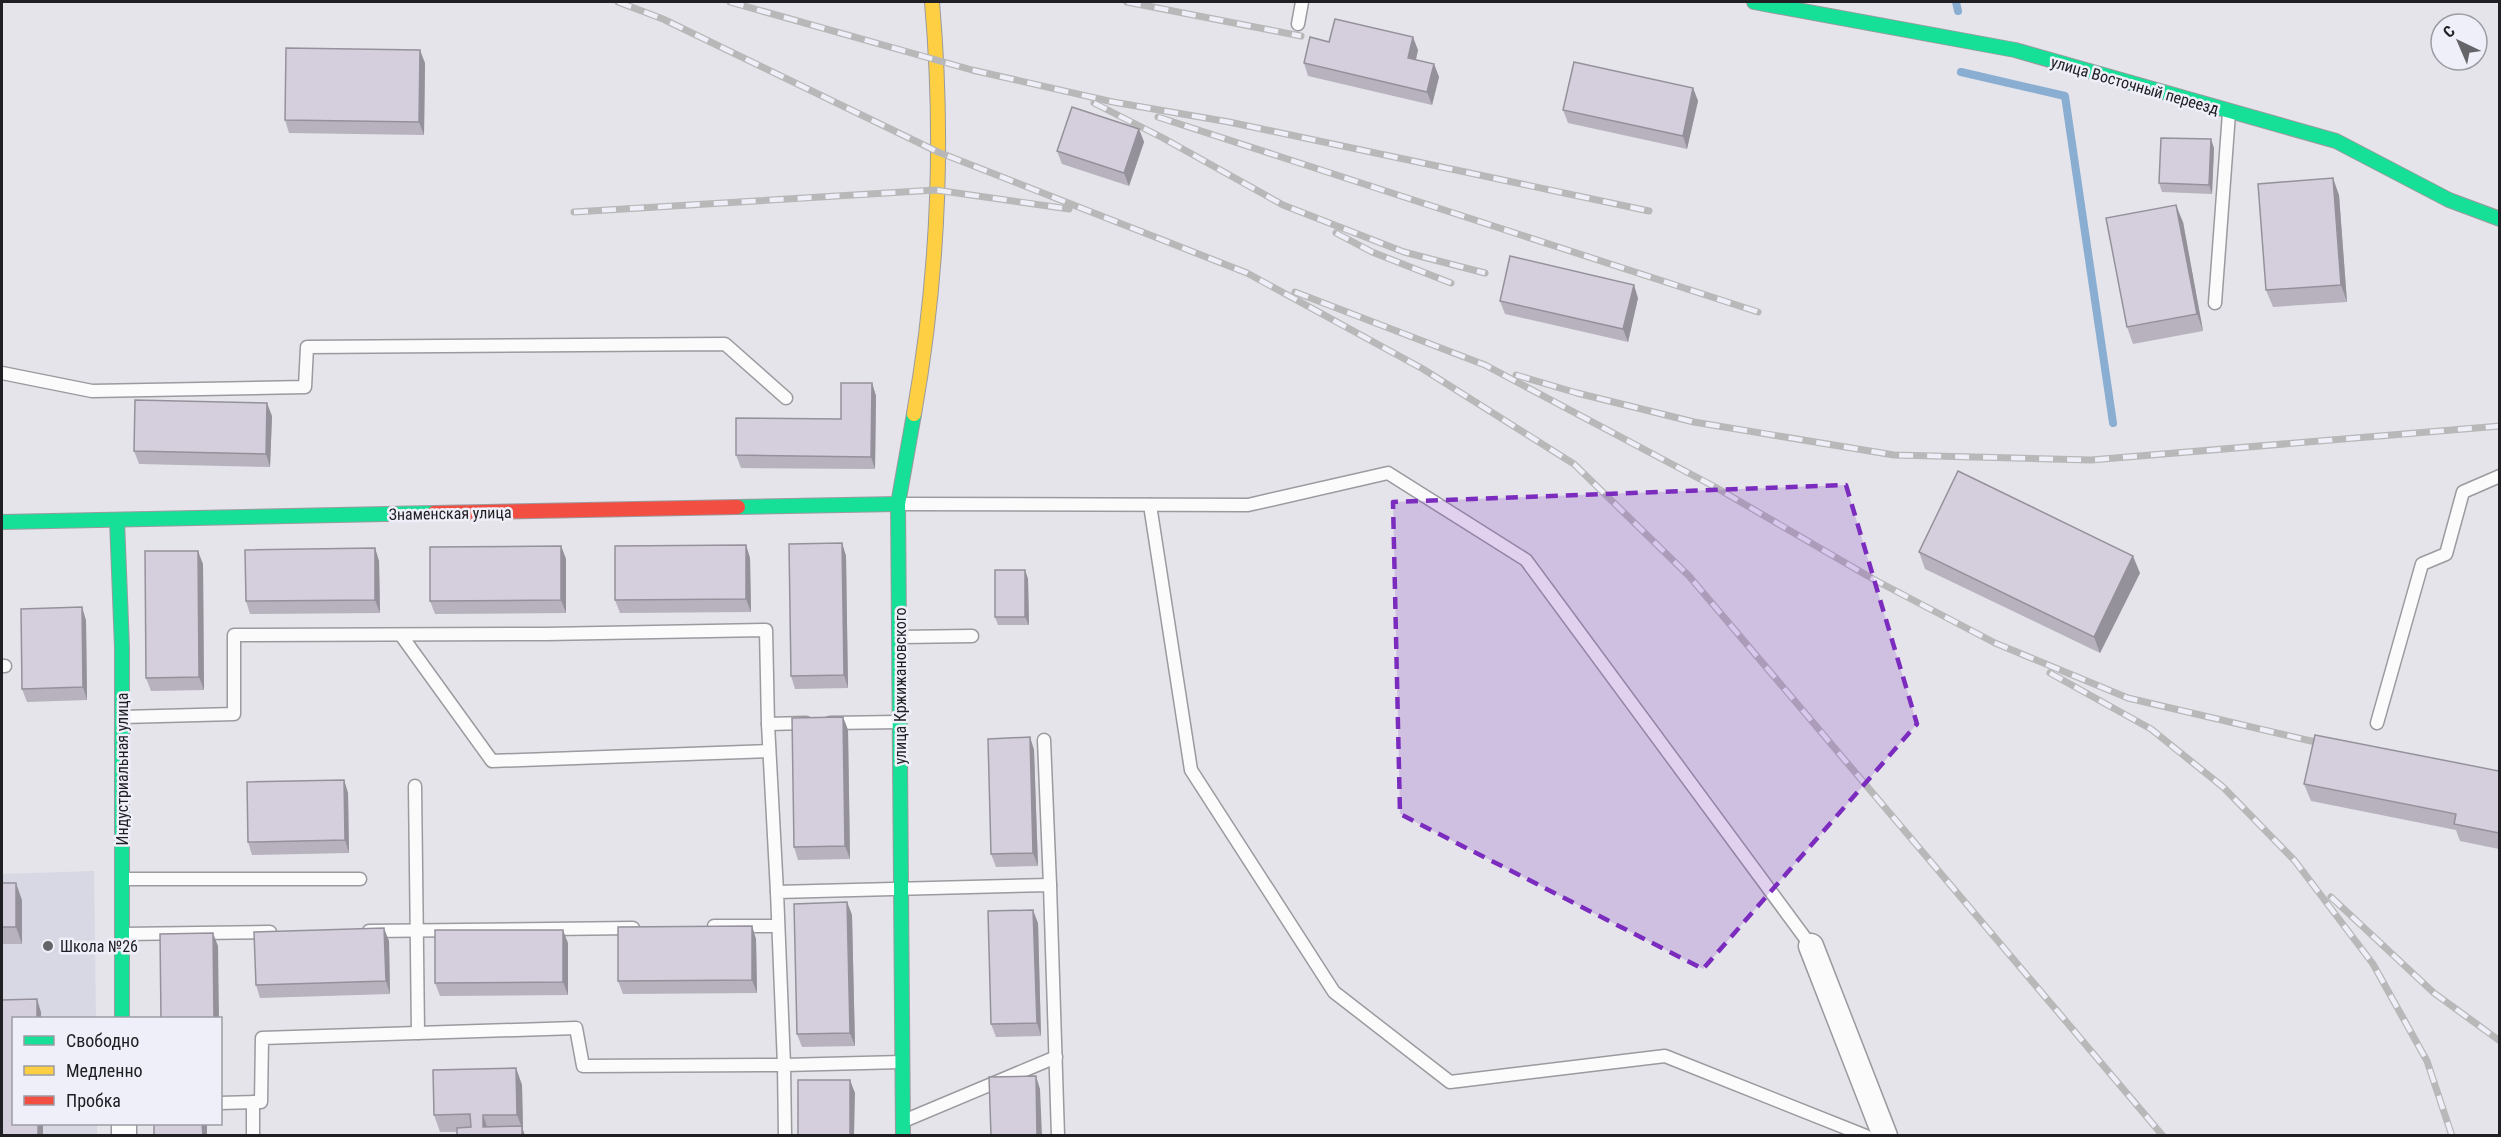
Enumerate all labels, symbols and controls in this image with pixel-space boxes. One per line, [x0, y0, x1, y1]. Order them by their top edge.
north arrow [2429, 12, 2489, 72]
text: С [2439, 22, 2459, 42]
street label: улица Восточный переезд [2049, 52, 2221, 119]
street label: Знаменская улица [388, 503, 512, 524]
street label: улица Кржижановского [891, 608, 910, 764]
street label: Индустриальная улица [113, 693, 132, 845]
place label: Школа №26 [60, 937, 138, 956]
marker: Школа №26 [41, 939, 55, 953]
legend [12, 1017, 222, 1125]
text: Свободно [66, 1030, 139, 1051]
text: Медленно [66, 1060, 143, 1081]
text: Пробка [66, 1090, 121, 1111]

